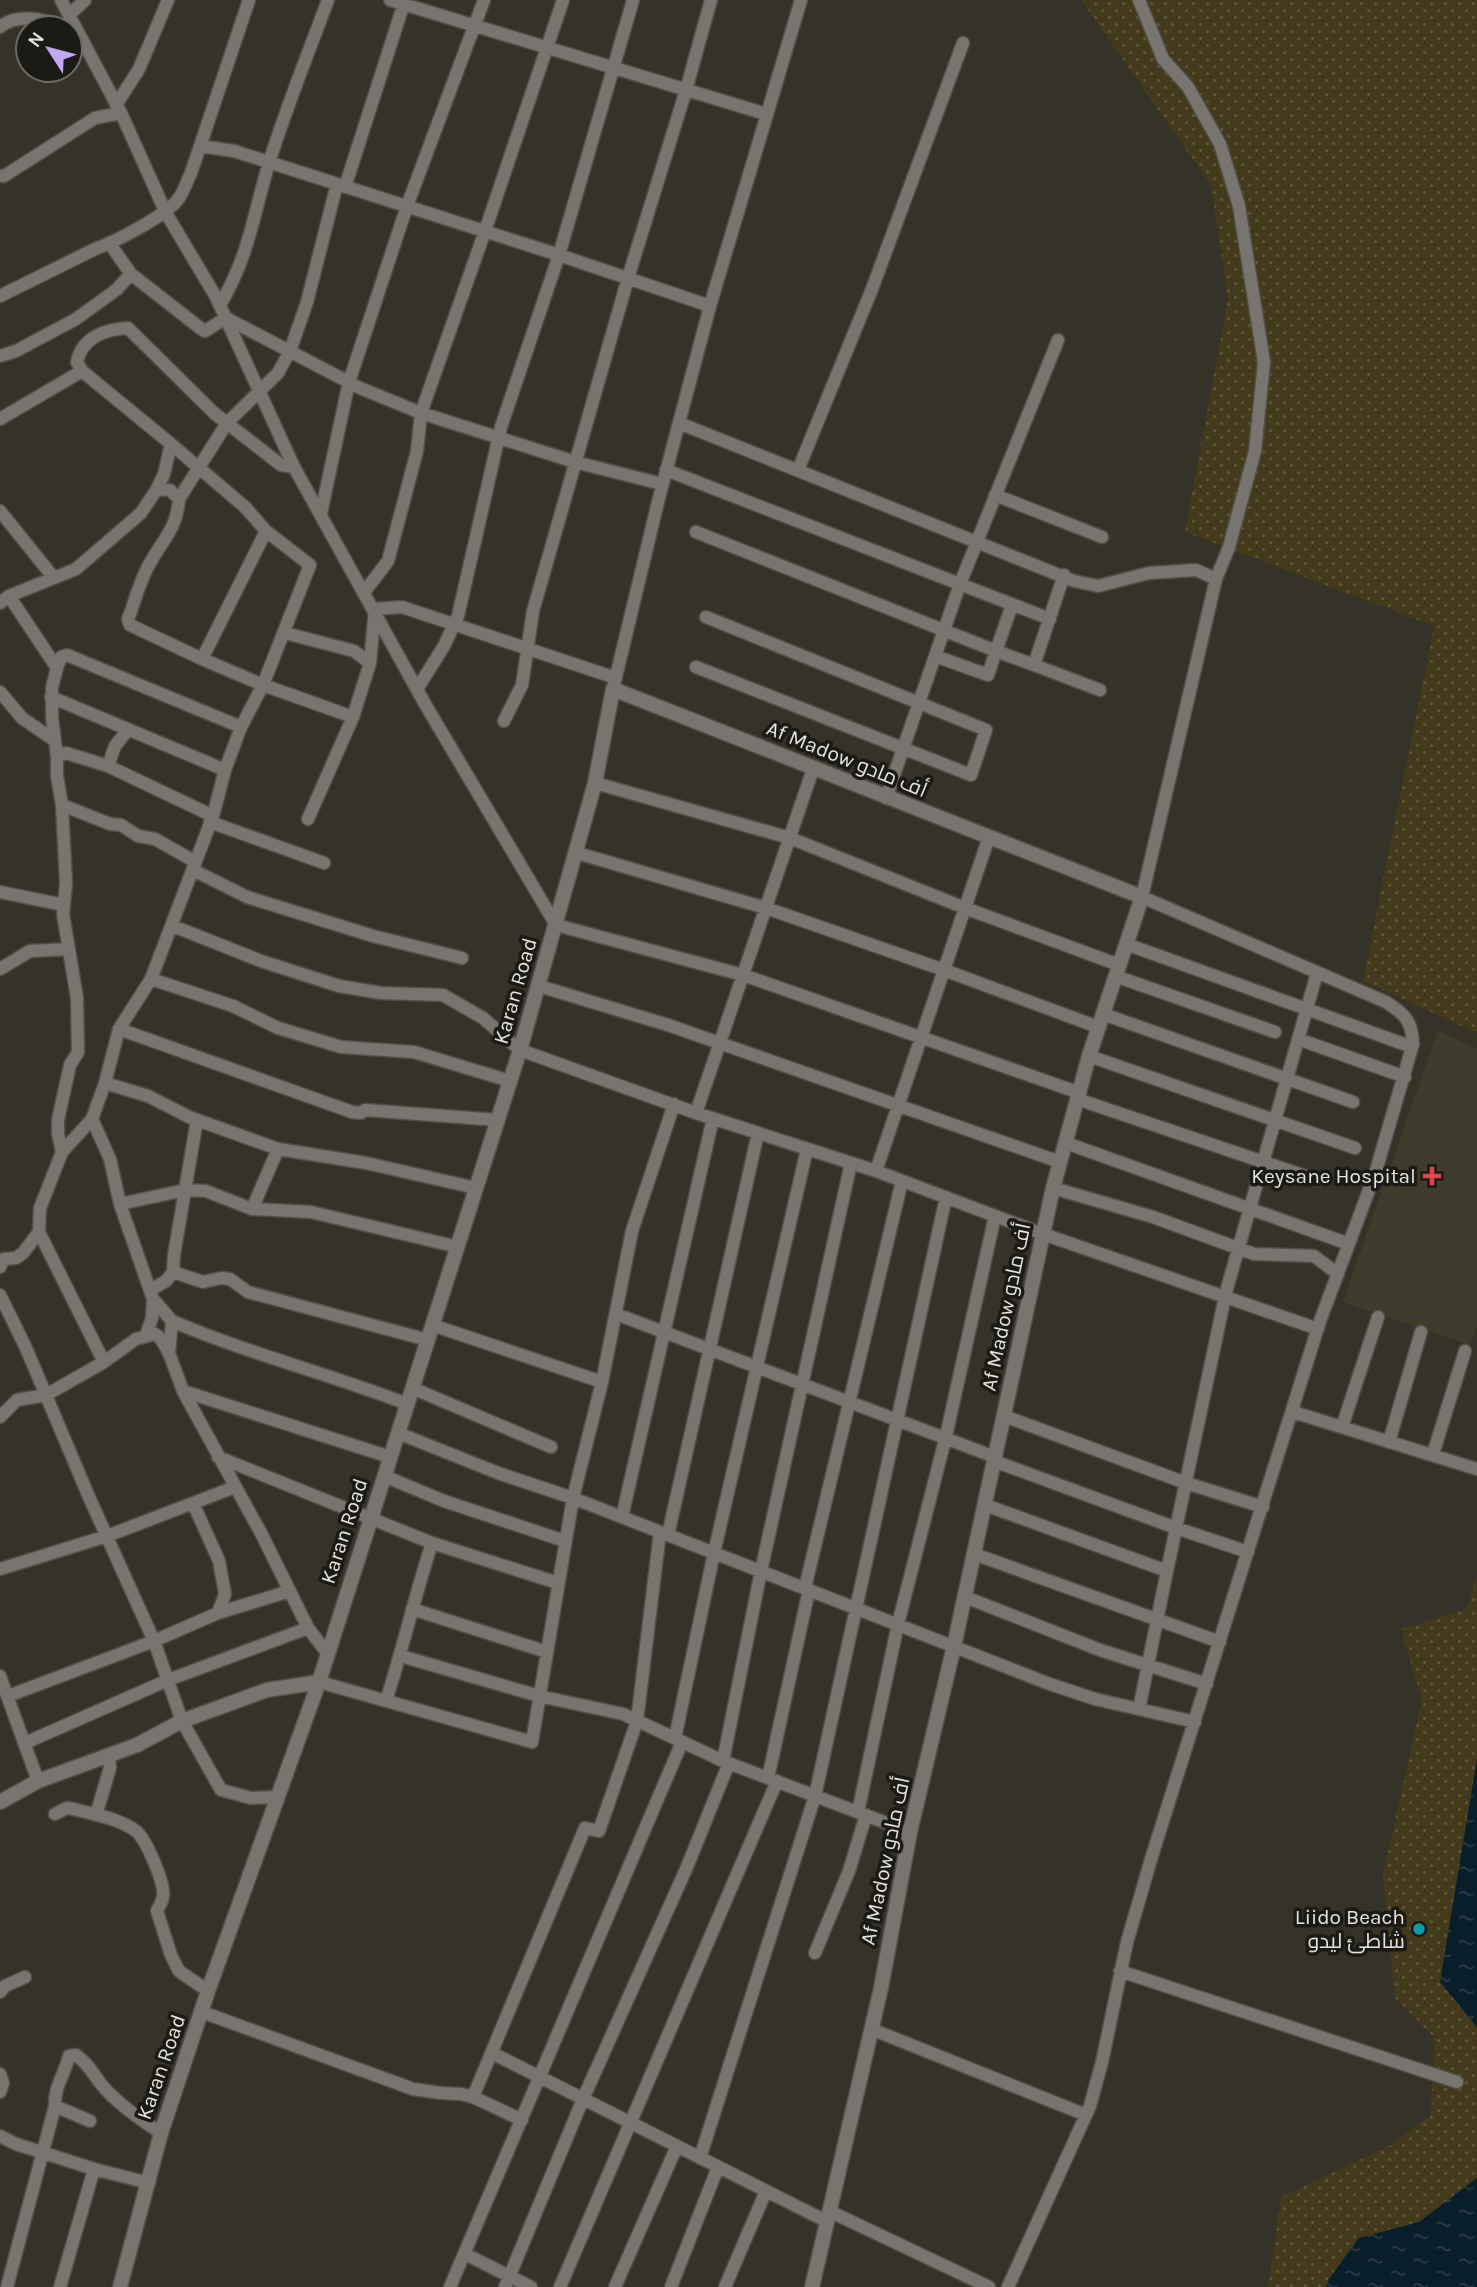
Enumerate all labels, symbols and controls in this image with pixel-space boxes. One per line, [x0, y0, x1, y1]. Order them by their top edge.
north arrow [14, 14, 84, 84]
text: N [23, 28, 49, 52]
street label: Af Madow أف مادو [763, 715, 931, 802]
street label: Karan Road [488, 935, 542, 1047]
place label: Keysane Hospital [1251, 1164, 1416, 1188]
marker: Keysane Hospital [1422, 1166, 1442, 1186]
street label: Af Madow أف مادو [975, 1221, 1036, 1393]
street label: Karan Road [316, 1475, 372, 1587]
street label: Af Madow أف مادو [854, 1775, 915, 1947]
place label: Liido Beach شاطئ ليدو [1295, 1905, 1405, 1954]
marker: Liido Beach شاطئ ليدو [1411, 1921, 1427, 1937]
street label: Karan Road [132, 2011, 190, 2123]

